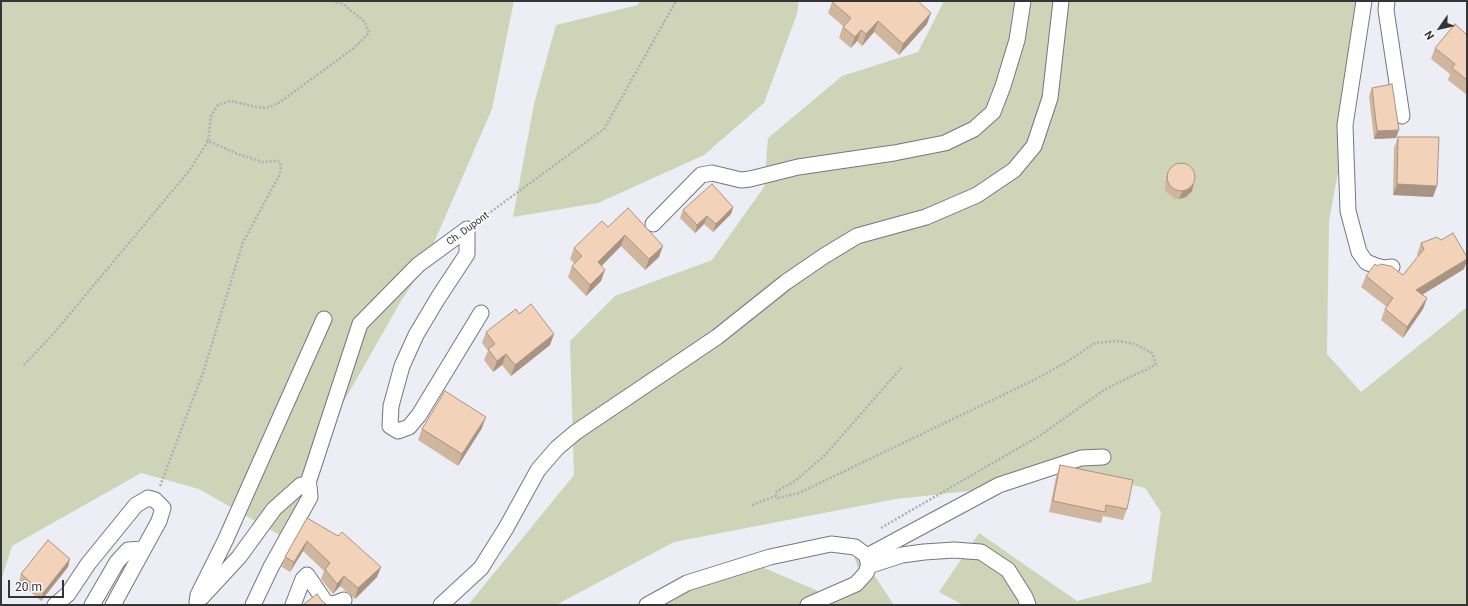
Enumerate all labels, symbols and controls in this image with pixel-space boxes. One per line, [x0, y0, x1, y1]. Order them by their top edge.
north arrow [1420, 8, 1460, 48]
text: N [1422, 28, 1437, 42]
street label: Ch. Dupont [445, 210, 491, 248]
scale bar [10, 572, 66, 598]
text: 20 m [15, 580, 42, 594]

